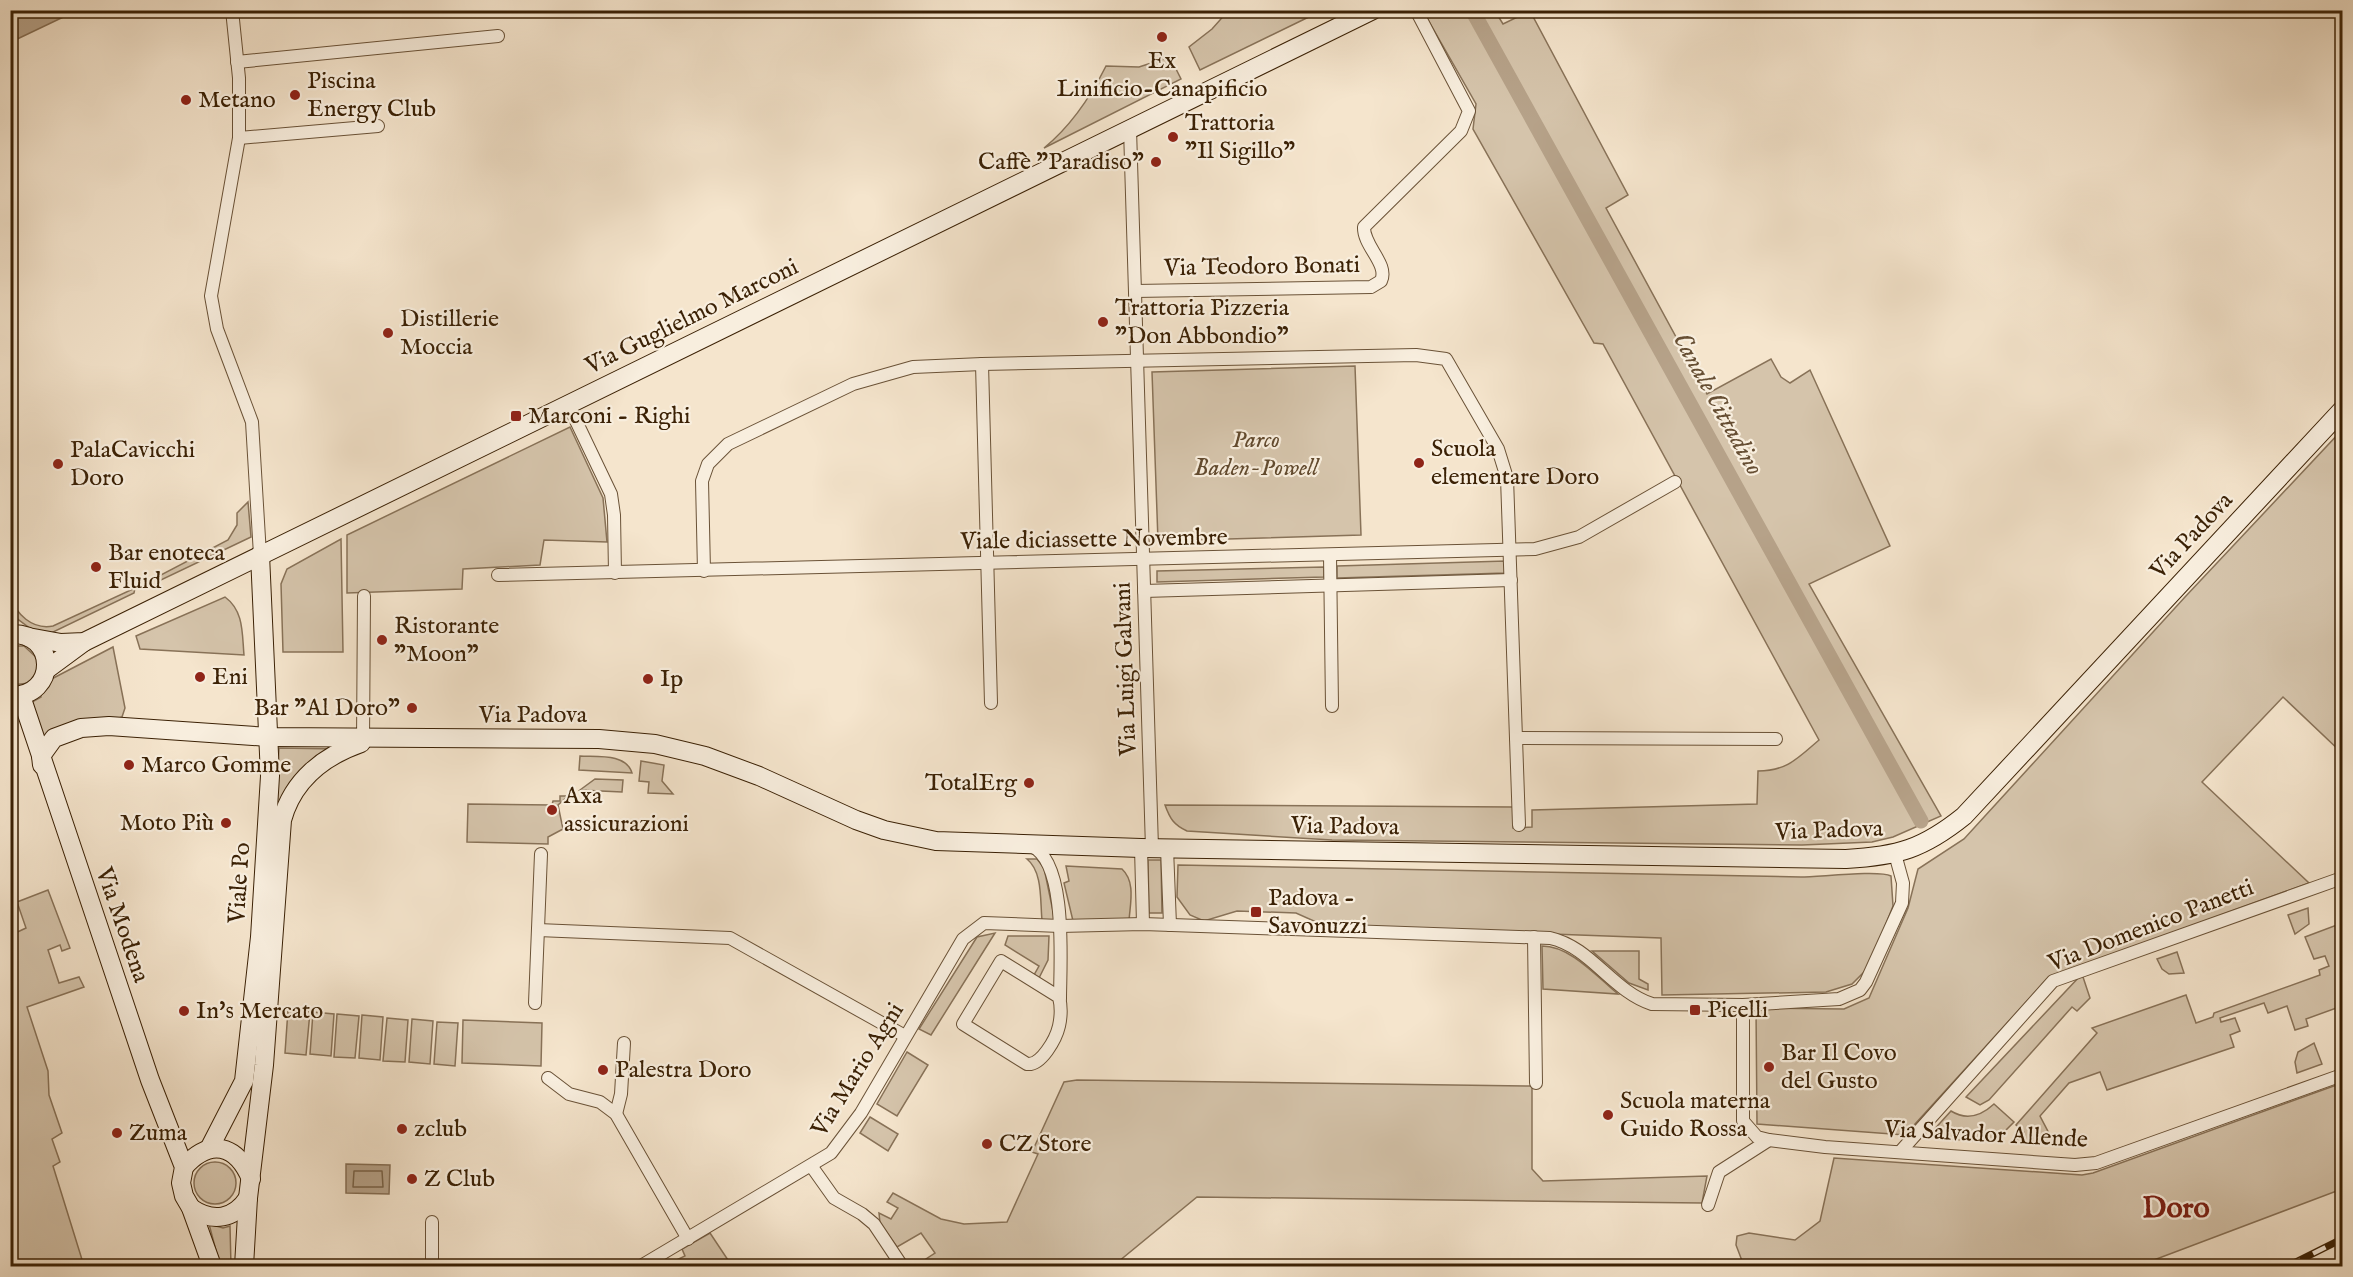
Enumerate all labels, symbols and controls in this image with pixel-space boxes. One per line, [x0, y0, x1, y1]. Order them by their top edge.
marker: Ex Linificio-Canapificio [1155, 30, 1169, 44]
place label: Ex Linificio-Canapificio [1057, 46, 1267, 105]
place label: Piscina Energy Club [307, 66, 436, 125]
place label: Metano [198, 85, 276, 116]
marker: Piscina Energy Club [288, 88, 302, 102]
marker: Metano [179, 93, 193, 107]
place label: Trattoria "Il Sigillo" [1185, 108, 1295, 167]
marker: Trattoria "Il Sigillo" [1166, 130, 1180, 144]
place label: Caffè "Paradiso" [978, 147, 1144, 178]
marker: Caffè "Paradiso" [1149, 155, 1163, 169]
street label: Via Teodoro Bonati [1163, 250, 1360, 284]
street label: Via Guglielmo Marconi [579, 252, 804, 383]
place label: Trattoria Pizzeria "Don Abbondio" [1115, 293, 1290, 352]
place label: Distillerie Moccia [400, 304, 499, 363]
marker: Trattoria Pizzeria "Don Abbondio" [1096, 315, 1110, 329]
marker: Distillerie Moccia [381, 326, 395, 340]
water label: Canale Cittadino [1665, 327, 1771, 481]
place label: Marconi - Righi [528, 401, 691, 432]
marker: Marconi - Righi [509, 409, 523, 423]
park label: Parco Baden-Powell [1194, 425, 1321, 484]
place label: Scuola elementare Doro [1431, 434, 1599, 493]
place label: PalaCavicchi Doro [70, 435, 195, 494]
marker: Scuola elementare Doro [1412, 456, 1426, 470]
marker: PalaCavicchi Doro [51, 457, 65, 471]
street label: Via Padova [2143, 485, 2241, 587]
street label: Viale diciassette Novembre [959, 522, 1228, 558]
place label: Bar enoteca Fluid [108, 538, 226, 597]
marker: Bar enoteca Fluid [89, 560, 103, 574]
street label: Via Luigi Galvani [1107, 581, 1145, 758]
place label: Ristorante "Moon" [394, 611, 499, 670]
marker: Ristorante "Moon" [375, 633, 389, 647]
place label: Eni [212, 662, 248, 693]
place label: Ip [660, 664, 683, 695]
marker: Eni [193, 670, 207, 684]
marker: Ip [641, 672, 655, 686]
place label: Bar "Al Doro" [254, 693, 400, 724]
street label: Via Padova [478, 700, 588, 731]
marker: Bar "Al Doro" [405, 701, 419, 715]
place label: Marco Gomme [141, 750, 291, 781]
marker: Marco Gomme [122, 758, 136, 772]
place label: TotalErg [925, 768, 1018, 799]
marker: TotalErg [1022, 776, 1036, 790]
place label: Axa assicurazioni [563, 781, 689, 840]
marker: Axa assicurazioni [545, 803, 559, 817]
place label: Moto Più [120, 808, 214, 839]
street label: Via Padova [1290, 811, 1400, 843]
street label: Via Padova [1773, 814, 1884, 848]
marker: Moto Più [219, 816, 233, 830]
street label: Viale Po [222, 841, 258, 926]
street label: Via Modena [87, 862, 156, 987]
street label: Via Domenico Panetti [2043, 873, 2258, 980]
place label: Padova - Savonuzzi [1268, 883, 1367, 942]
marker: Padova - Savonuzzi [1249, 905, 1263, 919]
place label: Picelli [1707, 995, 1768, 1026]
place label: In's Mercato [196, 996, 323, 1027]
street label: Via Mario Agni [804, 997, 912, 1144]
marker: Picelli [1688, 1003, 1702, 1017]
marker: In's Mercato [177, 1004, 191, 1018]
place label: Bar Il Covo del Gusto [1781, 1038, 1897, 1097]
place label: Palestra Doro [615, 1055, 752, 1086]
marker: Bar Il Covo del Gusto [1762, 1060, 1776, 1074]
marker: Palestra Doro [596, 1063, 610, 1077]
place label: Scuola materna Guido Rossa [1620, 1086, 1771, 1145]
marker: Scuola materna Guido Rossa [1601, 1108, 1615, 1122]
place label: zclub [414, 1114, 467, 1145]
street label: Via Salvador Allende [1882, 1114, 2089, 1156]
place label: Zuma [129, 1118, 188, 1149]
marker: zclub [395, 1122, 409, 1136]
marker: Zuma [110, 1126, 124, 1140]
place label: CZ Store [999, 1129, 1091, 1160]
marker: CZ Store [980, 1137, 994, 1151]
place label: Z Club [424, 1164, 495, 1195]
marker: Z Club [405, 1172, 419, 1186]
district label: Doro [2142, 1190, 2210, 1228]

